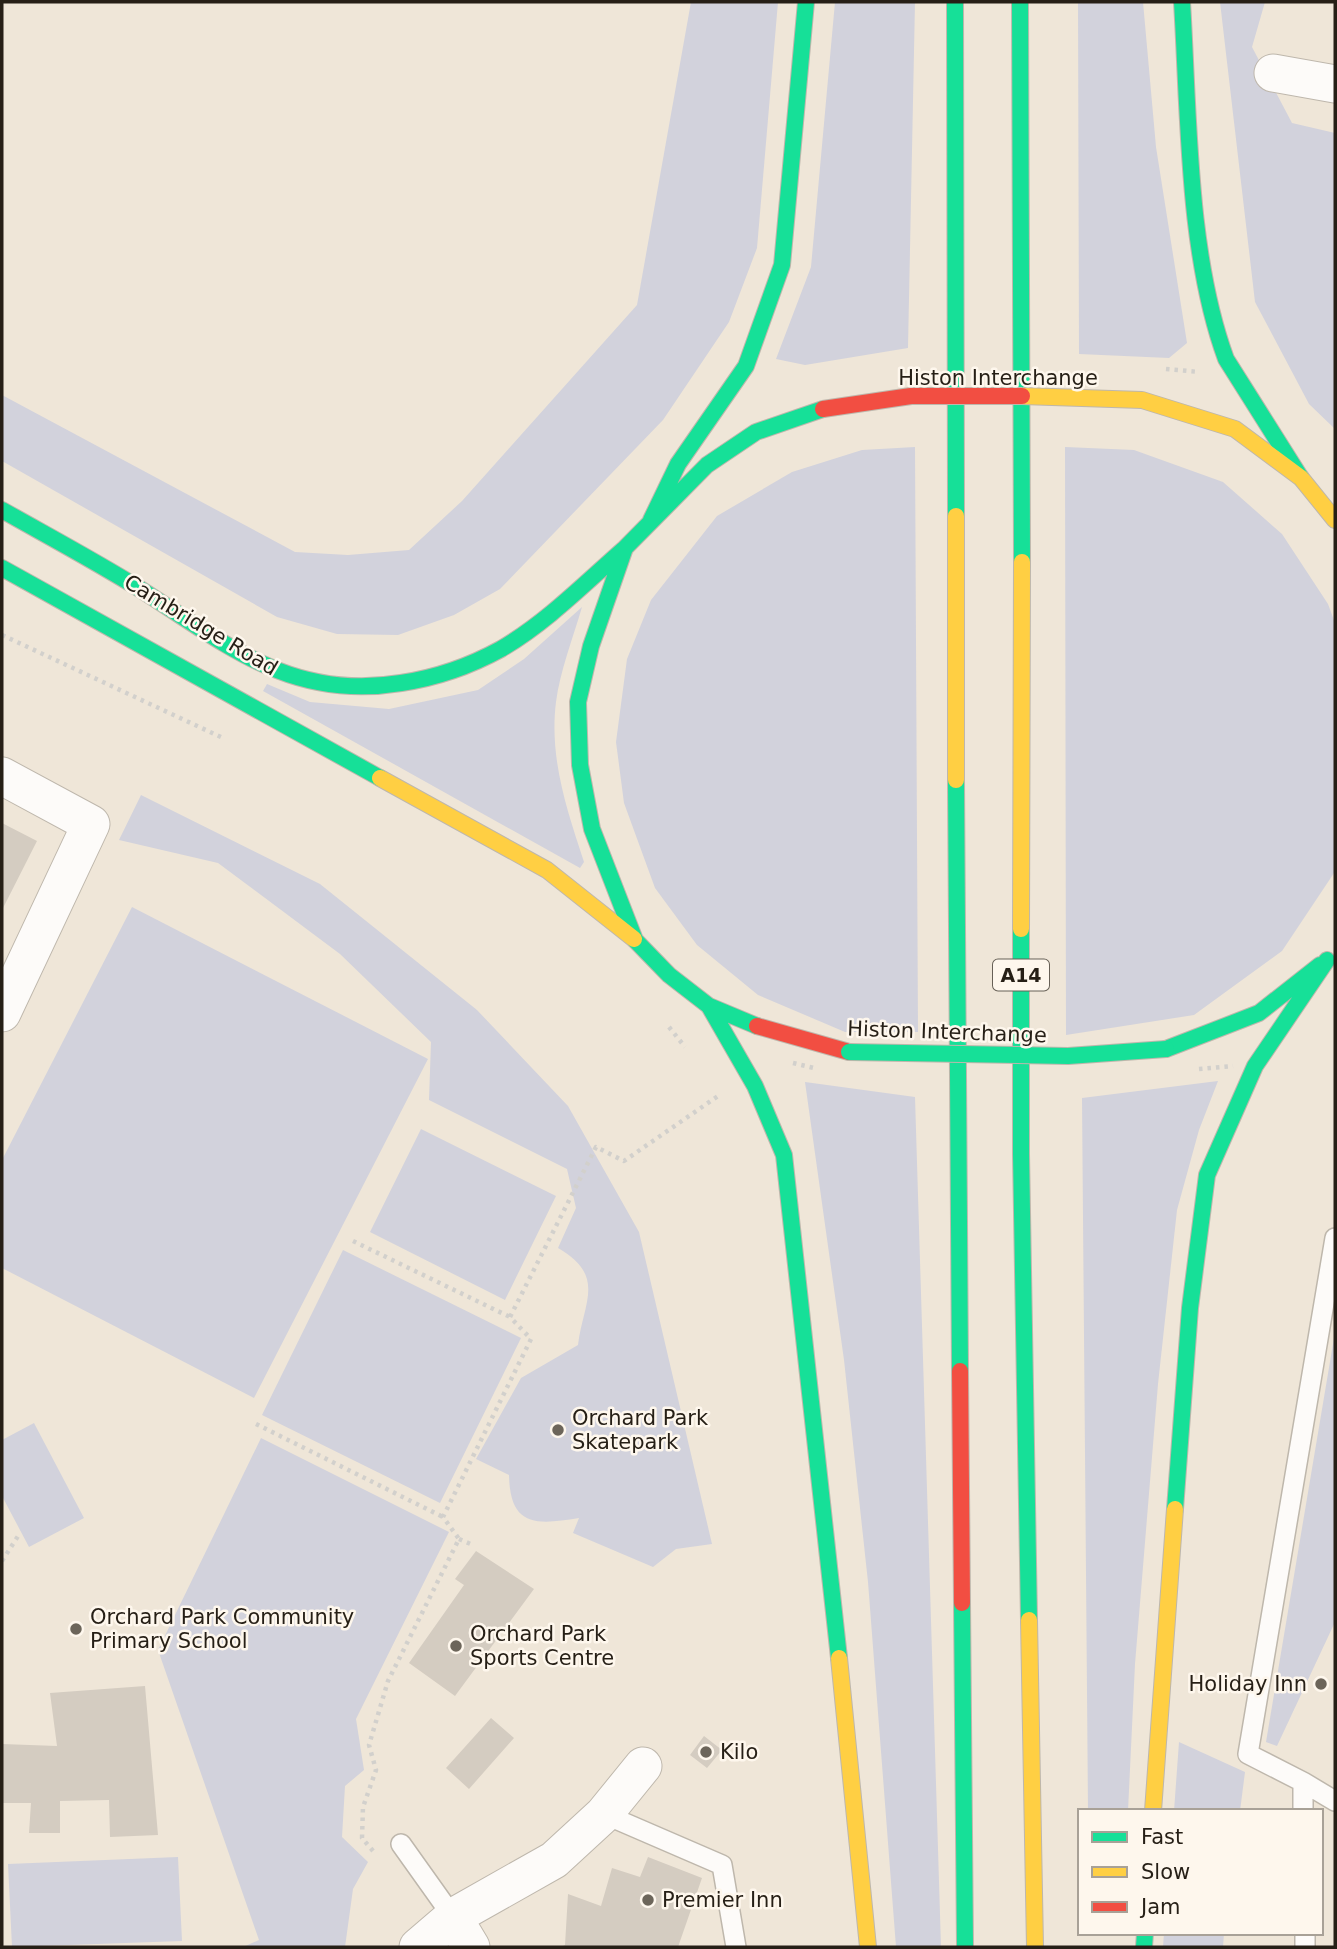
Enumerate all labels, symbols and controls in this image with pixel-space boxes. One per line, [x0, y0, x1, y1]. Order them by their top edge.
street label: Histon Interchange [898, 366, 1098, 390]
street label: Cambridge Road [120, 570, 282, 680]
road number: A14 [993, 959, 1049, 990]
street label: Histon Interchange [847, 1017, 1047, 1047]
place label: Orchard Park Skatepark [572, 1406, 709, 1454]
marker: Orchard Park Skatepark [550, 1422, 566, 1438]
place label: Orchard Park Community Primary School [90, 1605, 354, 1653]
marker: Orchard Park Community Primary School [68, 1621, 84, 1637]
place label: Orchard Park Sports Centre [470, 1622, 614, 1670]
marker: Orchard Park Sports Centre [448, 1638, 464, 1654]
place label: Holiday Inn [1189, 1672, 1307, 1696]
marker: Holiday Inn [1313, 1676, 1329, 1692]
place label: Kilo [720, 1740, 758, 1764]
marker: Kilo [698, 1744, 714, 1760]
legend [1078, 1809, 1323, 1935]
text: Fast [1141, 1825, 1183, 1849]
text: Slow [1141, 1860, 1190, 1884]
place label: Premier Inn [662, 1888, 783, 1912]
marker: Premier Inn [640, 1892, 656, 1908]
text: Jam [1139, 1895, 1181, 1919]

